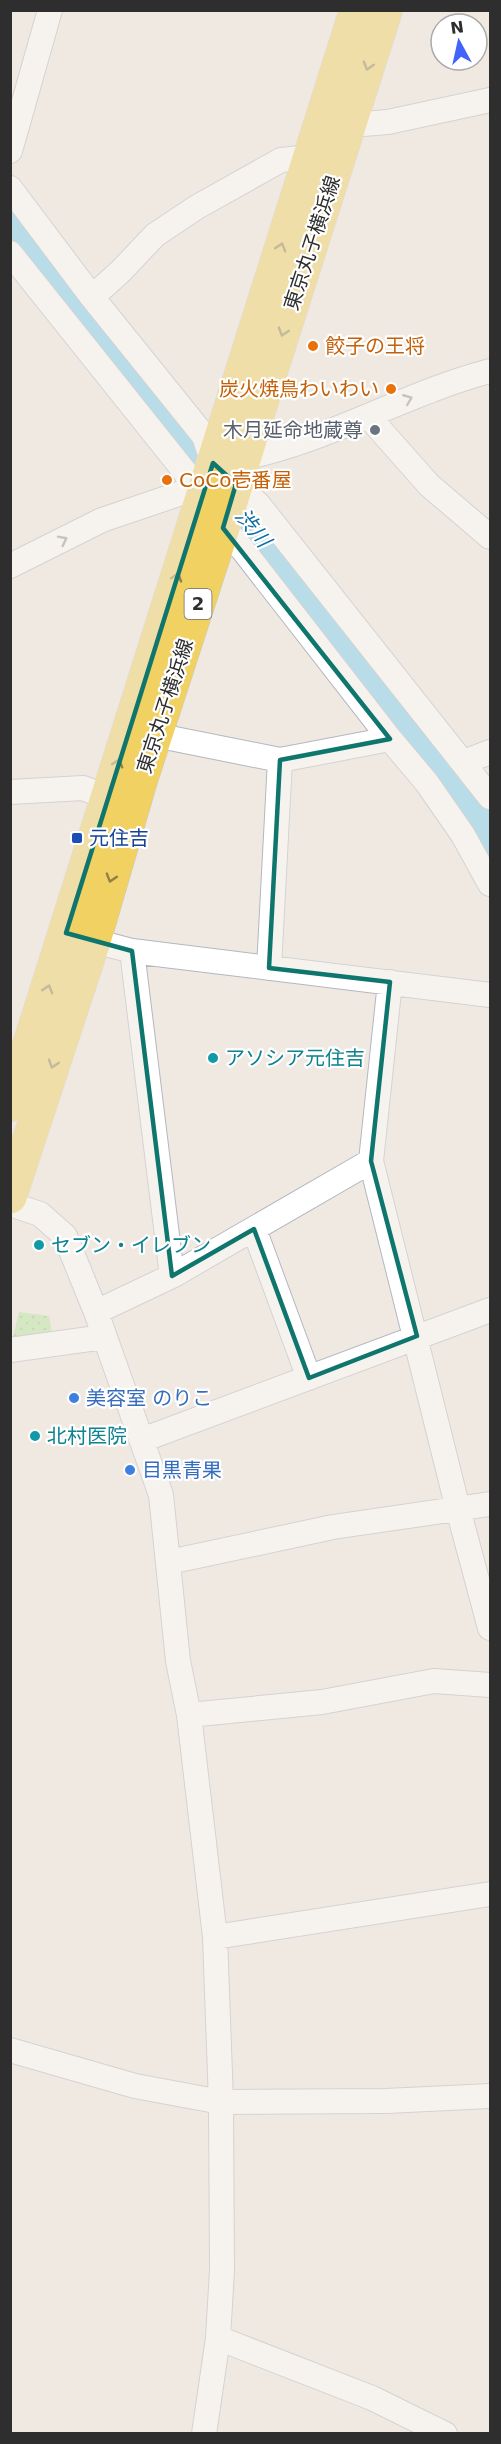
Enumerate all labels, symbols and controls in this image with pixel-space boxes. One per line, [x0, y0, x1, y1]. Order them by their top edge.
north arrow [429, 12, 489, 72]
text: N [449, 17, 465, 38]
one-way arrow [362, 60, 375, 71]
street label: 東京丸子横浜線 [279, 173, 345, 313]
one-way arrow [274, 242, 286, 252]
one-way arrow [278, 326, 291, 337]
place label: 餃子の王将 [325, 334, 425, 358]
marker: 餃子の王将 [306, 339, 320, 353]
place label: 炭火焼鳥わいわい [219, 377, 379, 401]
marker: 炭火焼鳥わいわい [384, 382, 398, 396]
one-way arrow [401, 394, 412, 406]
place label: 木月延命地蔵尊 [223, 418, 363, 442]
marker: 木月延命地蔵尊 [368, 423, 382, 437]
place label: CoCo壱番屋 [179, 468, 291, 492]
marker: CoCo壱番屋 [160, 473, 174, 487]
water label: 渋川 [230, 504, 277, 553]
one-way arrow [56, 535, 67, 547]
one-way arrow [170, 572, 182, 583]
road number: 2 [184, 589, 212, 619]
street label: 東京丸子横浜線 [132, 636, 198, 776]
one-way arrow [111, 758, 124, 769]
place label: 元住吉 [89, 826, 149, 850]
marker: 元住吉 [70, 831, 84, 845]
one-way arrow [106, 873, 118, 883]
one-way arrow [41, 984, 53, 995]
place label: アソシア元住吉 [225, 1046, 365, 1070]
marker: アソシア元住吉 [206, 1051, 220, 1065]
one-way arrow [48, 1058, 60, 1069]
place label: セブン・イレブン [51, 1233, 211, 1257]
marker: セブン・イレブン [32, 1238, 46, 1252]
place label: 美容室 のりこ [86, 1386, 212, 1410]
marker: 美容室 のりこ [67, 1391, 81, 1405]
place label: 北村医院 [47, 1424, 127, 1448]
marker: 北村医院 [28, 1429, 42, 1443]
place label: 目黒青果 [142, 1458, 222, 1482]
marker: 目黒青果 [123, 1463, 137, 1477]

